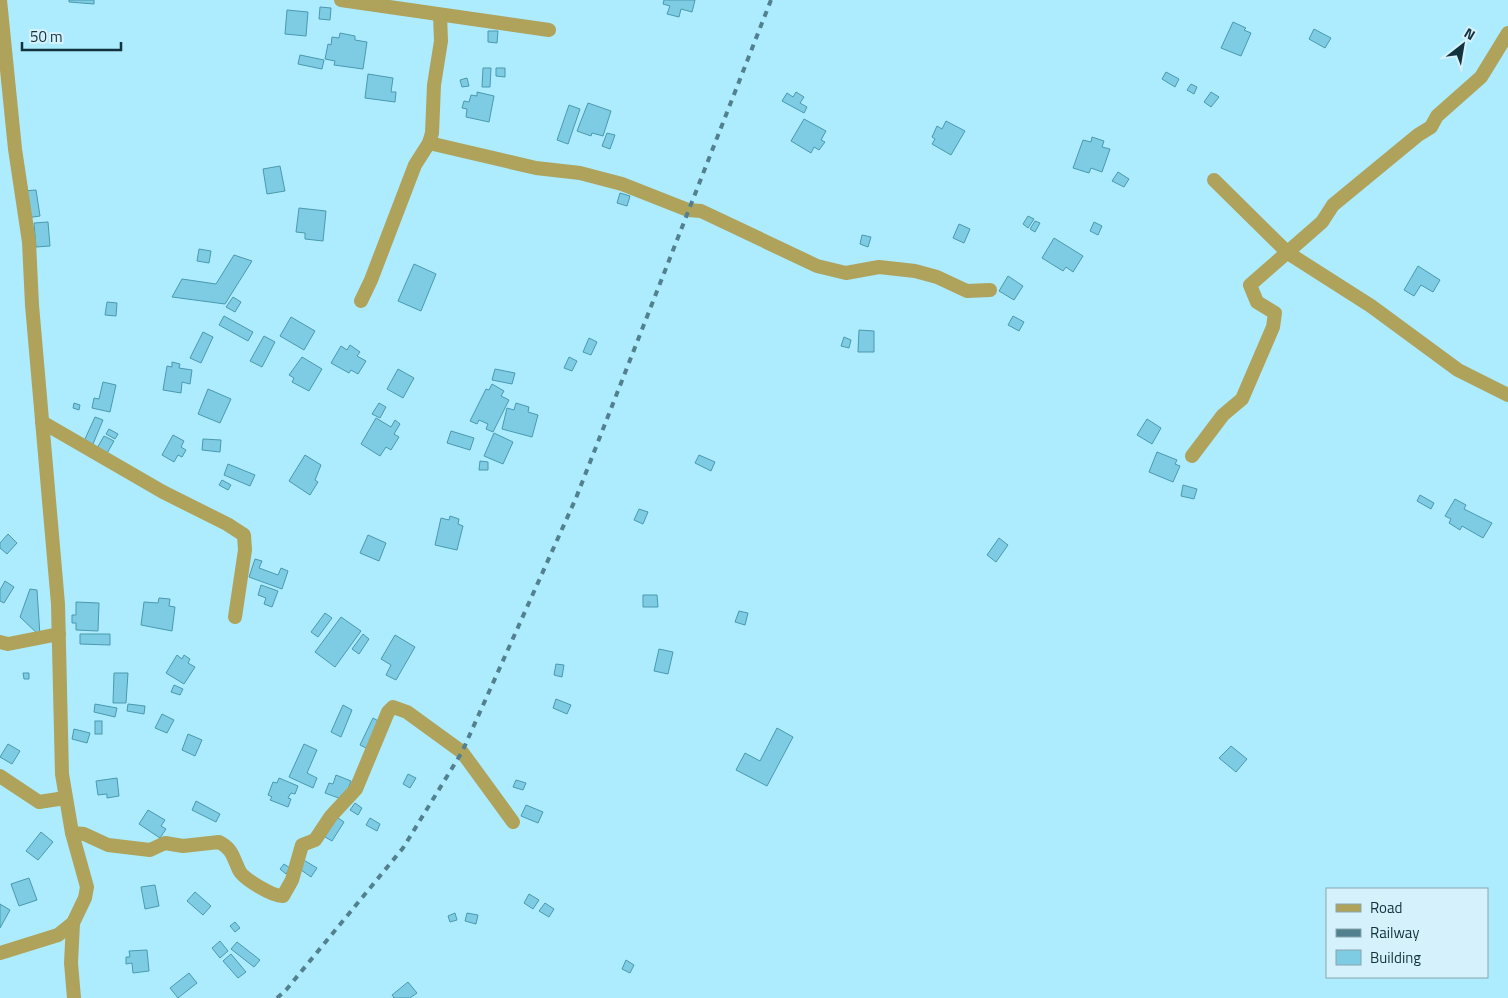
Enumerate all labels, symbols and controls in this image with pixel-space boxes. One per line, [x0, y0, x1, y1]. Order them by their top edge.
scale bar [22, 20, 121, 52]
north arrow [1438, 20, 1488, 70]
text: N [1460, 22, 1480, 45]
text: 50 m [30, 25, 63, 48]
legend [1326, 888, 1488, 978]
text: Road [1370, 896, 1402, 919]
text: Railway [1370, 921, 1420, 944]
text: Building [1370, 946, 1421, 969]

